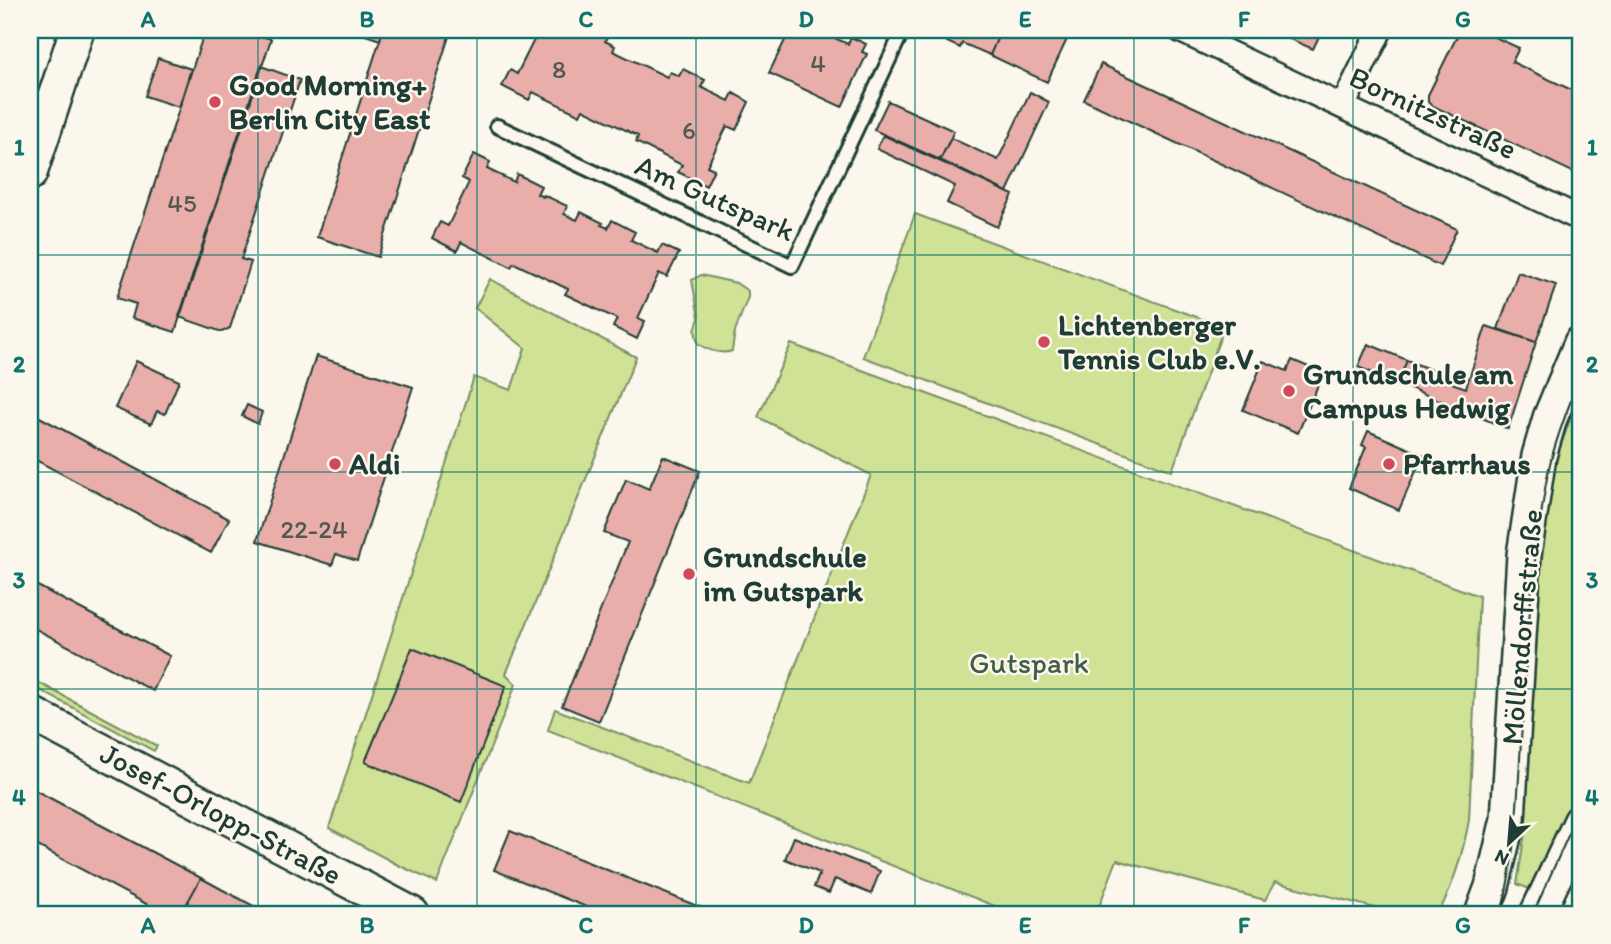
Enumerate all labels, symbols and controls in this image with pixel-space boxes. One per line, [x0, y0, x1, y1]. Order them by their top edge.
text: A [140, 5, 156, 33]
text: B [360, 5, 375, 33]
text: C [579, 5, 594, 33]
text: D [798, 5, 814, 33]
text: E [1019, 5, 1032, 33]
text: F [1238, 5, 1251, 33]
text: G [1455, 5, 1471, 33]
house number: 4 [810, 47, 826, 79]
house number: 8 [552, 53, 566, 85]
street label: Bornitzstraße [1344, 58, 1523, 167]
place label: Good Morning+ Berlin City East [229, 66, 431, 137]
marker: Good Morning+ Berlin City East [207, 94, 223, 110]
house number: 6 [682, 114, 696, 146]
text: 1 [14, 133, 25, 161]
text: 1 [1587, 133, 1598, 161]
street label: Am Gutspark [630, 146, 801, 249]
house number: 45 [167, 187, 197, 219]
place label: Lichtenberger Tennis Club e.V. [1057, 306, 1261, 377]
marker: Lichtenberger Tennis Club e.V. [1036, 334, 1052, 350]
text: 2 [13, 350, 26, 378]
text: 2 [1586, 350, 1599, 378]
place label: Grundschule am Campus Hedwig [1303, 355, 1514, 426]
marker: Grundschule am Campus Hedwig [1281, 383, 1297, 399]
place label: Aldi [348, 445, 400, 482]
place label: Pfarrhaus [1403, 445, 1531, 482]
marker: Aldi [327, 456, 343, 472]
marker: Pfarrhaus [1381, 456, 1397, 472]
street label: Möllendorffstraße [1493, 508, 1550, 746]
house number: 22-24 [280, 513, 348, 545]
place label: Grundschule im Gutspark [703, 538, 867, 609]
text: 3 [13, 566, 26, 594]
marker: Grundschule im Gutspark [681, 566, 697, 582]
text: 3 [1586, 566, 1599, 594]
park label: Gutspark [969, 644, 1089, 681]
street label: Josef-Orlopp-Straße [94, 734, 348, 893]
text: 4 [12, 783, 26, 811]
text: 4 [1585, 783, 1599, 811]
north arrow [1474, 808, 1544, 878]
text: N [1491, 845, 1513, 871]
text: A [140, 911, 156, 939]
text: B [360, 911, 375, 939]
text: C [579, 911, 594, 939]
text: D [798, 911, 814, 939]
text: E [1019, 911, 1032, 939]
text: F [1238, 911, 1251, 939]
text: G [1455, 911, 1471, 939]

